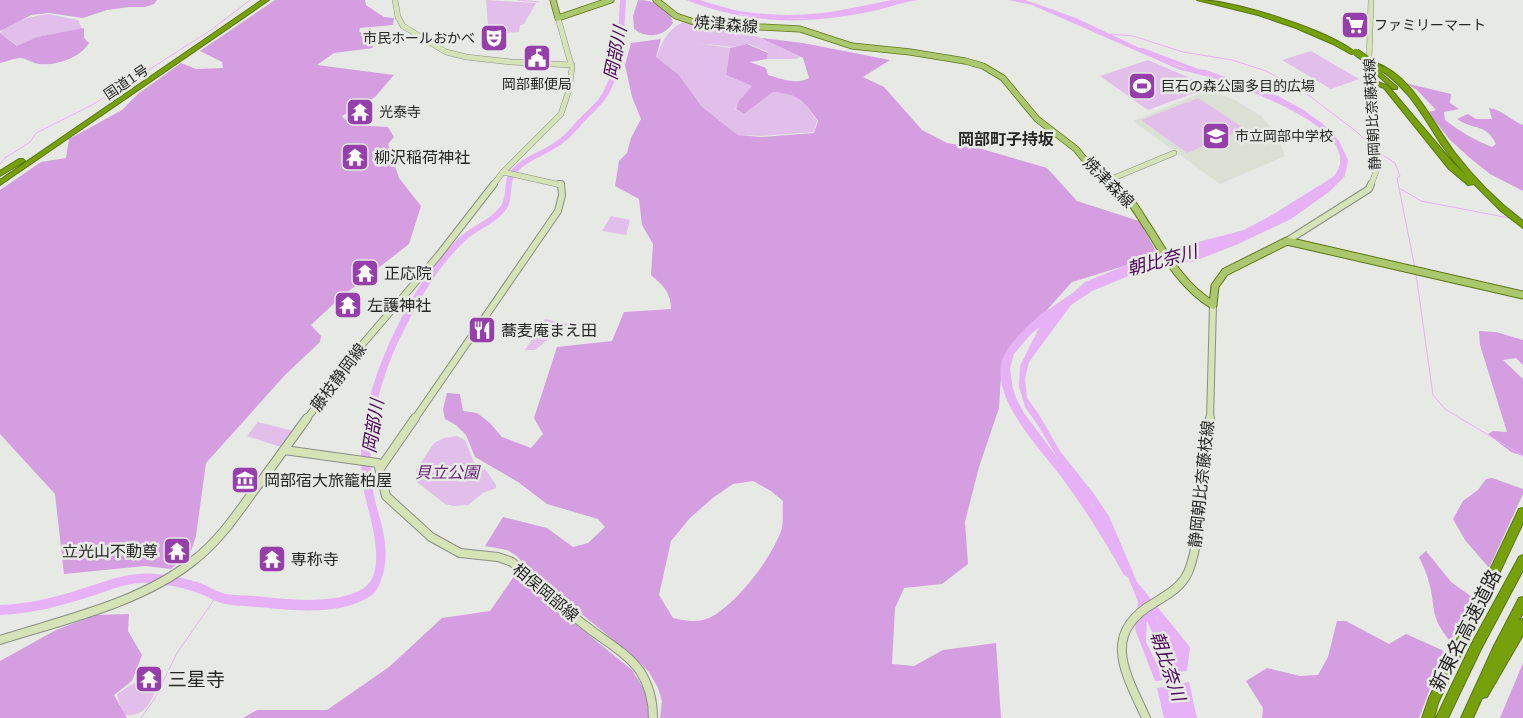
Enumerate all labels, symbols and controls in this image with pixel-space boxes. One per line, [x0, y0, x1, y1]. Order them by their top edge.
supermarket icon: ファミリーマート [1340, 10, 1370, 40]
street label: 焼津森線 [693, 11, 759, 37]
place label: ファミリーマート [1374, 16, 1486, 34]
water label: 岡部川 [599, 22, 632, 82]
theatre icon: 市民ホールおかべ [479, 23, 509, 53]
place label: 市民ホールおかべ [363, 29, 475, 47]
public building icon: 岡部郵便局 [522, 43, 552, 73]
street label: 静岡朝比奈藤枝線 [1360, 58, 1384, 170]
street label: 国道1号 [100, 60, 152, 104]
sports icon: 巨石の森公園多目的広場 [1127, 71, 1157, 101]
place label: 岡部郵便局 [502, 75, 572, 93]
place label: 巨石の森公園多目的広場 [1161, 77, 1315, 95]
temple icon: 光泰寺 [345, 97, 375, 127]
place label: 光泰寺 [379, 103, 421, 121]
school or university icon: 市立岡部中学校 [1201, 121, 1231, 151]
place label: 市立岡部中学校 [1235, 127, 1333, 145]
district label: 岡部町子持坂 [958, 129, 1054, 149]
temple icon: 柳沢稲荷神社 [340, 142, 370, 172]
place label: 柳沢稲荷神社 [374, 147, 470, 167]
street label: 焼津森線 [1079, 152, 1139, 212]
water label: 朝比奈川 [1124, 239, 1202, 280]
temple icon: 正応院 [350, 258, 380, 288]
place label: 正応院 [384, 263, 432, 283]
temple icon: 左護神社 [333, 290, 363, 320]
place label: 左護神社 [367, 295, 431, 315]
restaurant icon: 蕎麦庵まえ田 [467, 315, 497, 345]
place label: 蕎麦庵まえ田 [501, 320, 597, 340]
street label: 藤枝静岡線 [306, 339, 370, 415]
water label: 岡部川 [357, 396, 389, 454]
street label: 静岡朝比奈藤枝線 [1184, 419, 1218, 549]
park label: 貝立公園 [415, 462, 481, 482]
museum icon: 岡部宿大旅籠柏屋 [230, 465, 260, 495]
place label: 岡部宿大旅籠柏屋 [264, 470, 392, 490]
temple icon: 立光山不動尊 [162, 536, 192, 566]
place label: 立光山不動尊 [62, 541, 158, 561]
temple icon: 専称寺 [257, 544, 287, 574]
place label: 専称寺 [291, 549, 339, 569]
street label: 相俣岡部線 [509, 559, 583, 625]
street label: 新東名高速道路 [1424, 565, 1506, 695]
water label: 朝比奈川 [1145, 628, 1191, 706]
temple icon: 三星寺 [134, 664, 164, 694]
place label: 三星寺 [168, 667, 225, 691]

